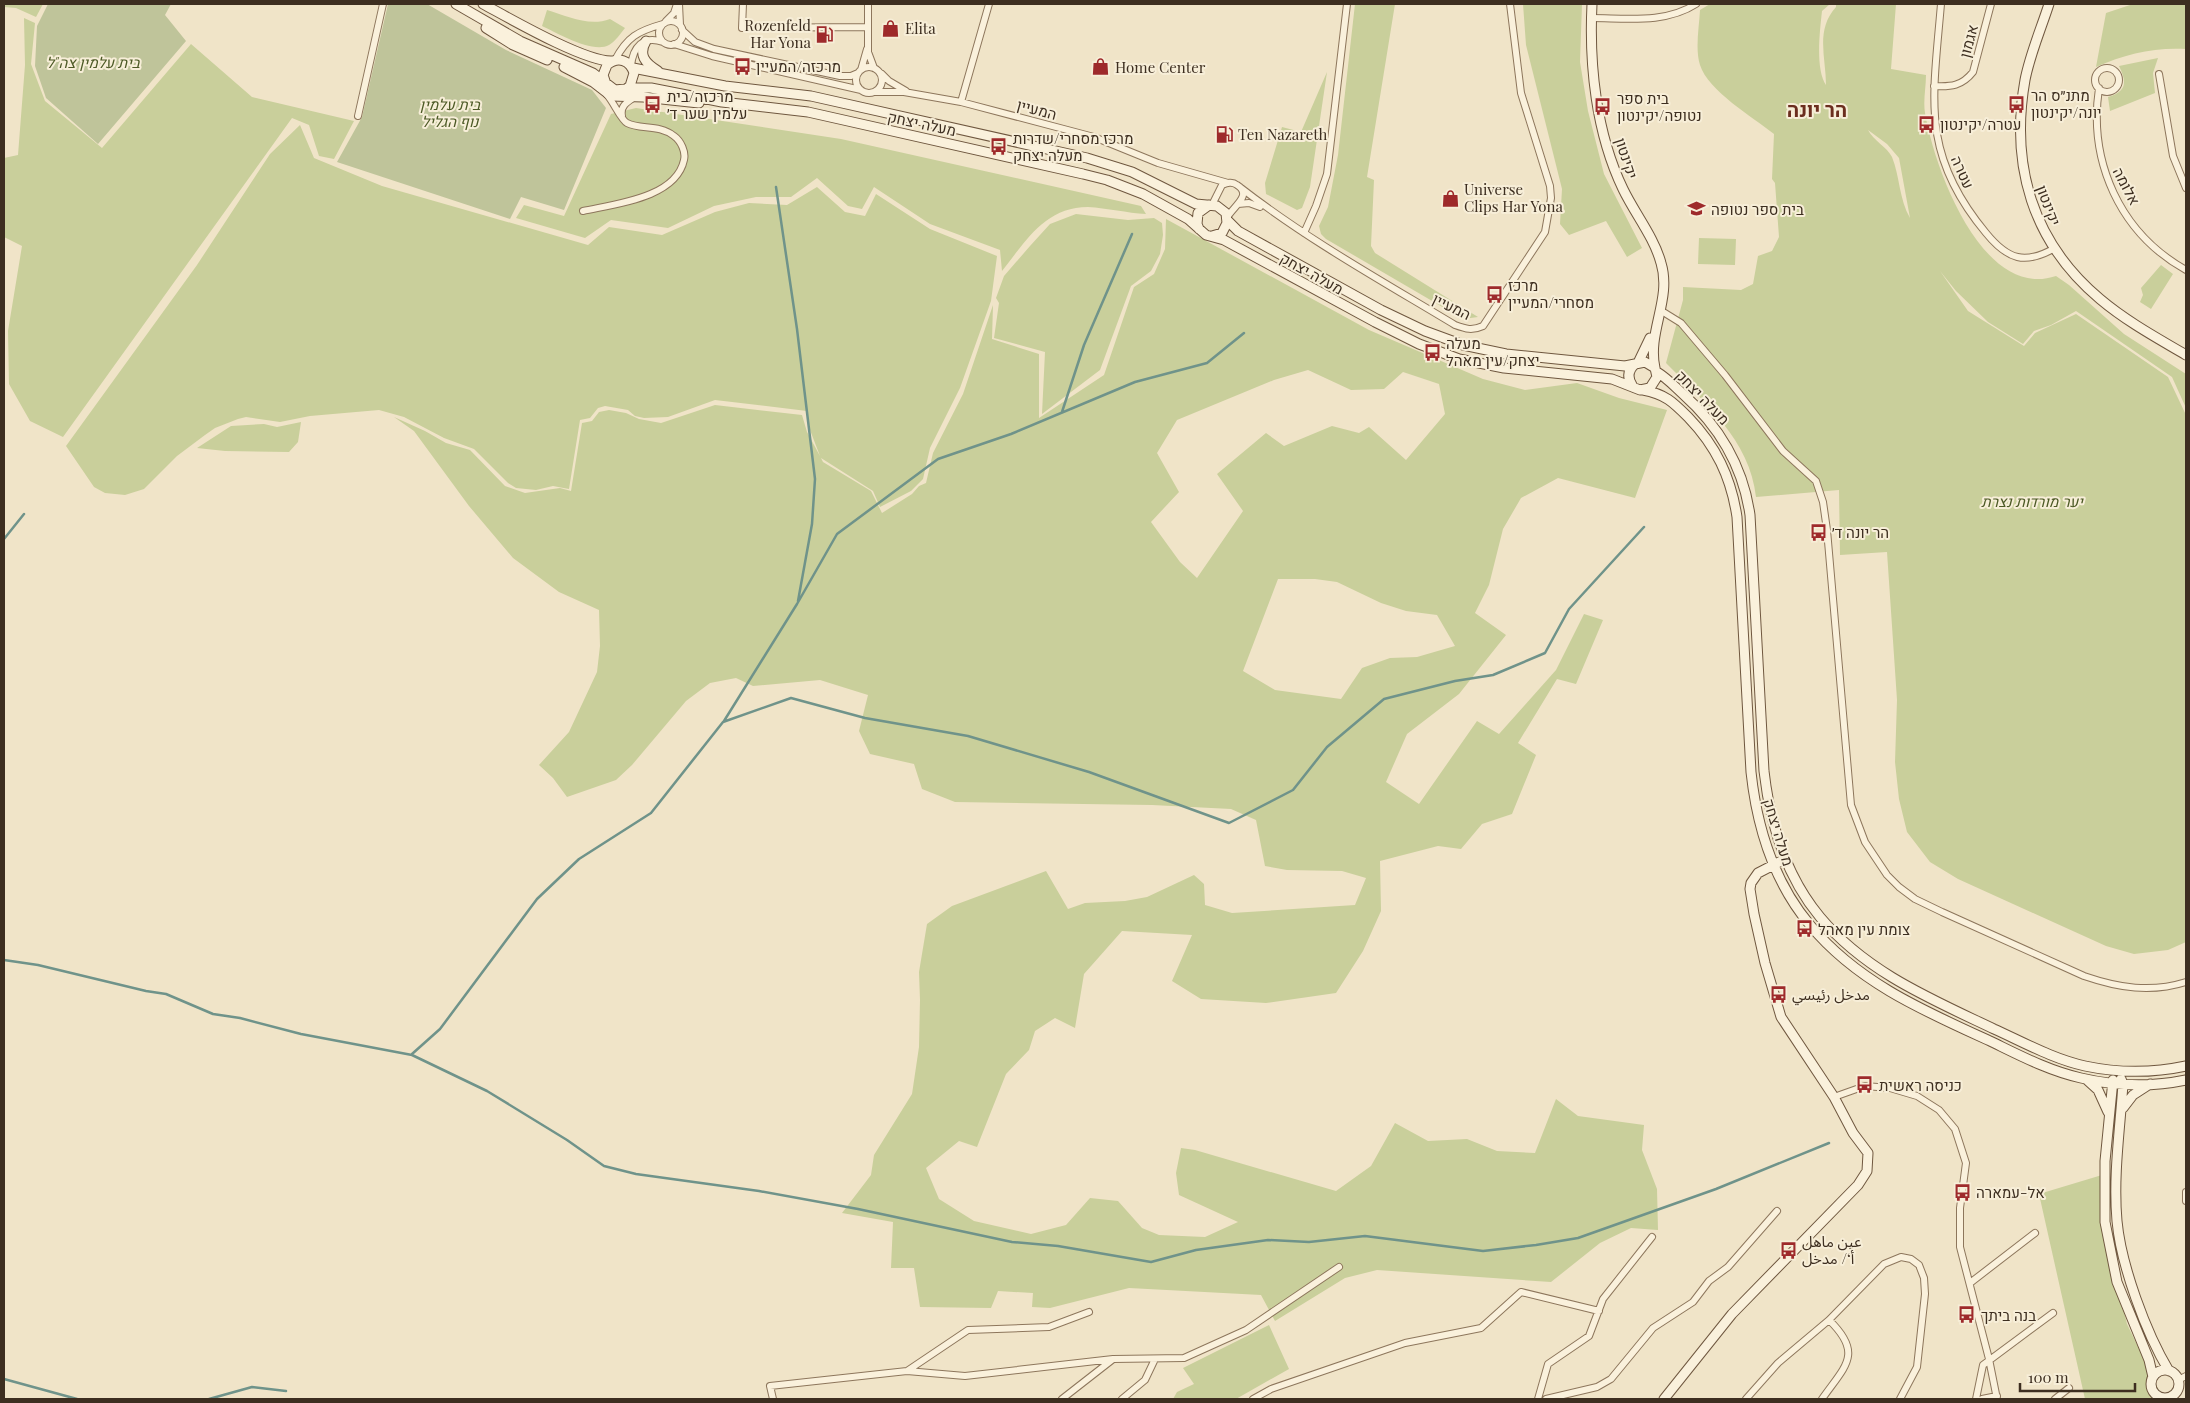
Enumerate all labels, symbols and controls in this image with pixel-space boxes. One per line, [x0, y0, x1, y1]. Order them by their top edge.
place label: Rozenfeld Har Yona [744, 15, 812, 52]
shop icon: Elita [881, 18, 901, 38]
place label: Elita [905, 18, 936, 38]
street label: אגמון [1954, 22, 1982, 60]
fuel station icon: Rozenfeld Har Yona [815, 24, 835, 44]
park label: בית עלמין צה"ל [46, 52, 141, 72]
bus stop icon: מרכזה/המעיין [732, 56, 752, 76]
place label: מרכזה/המעיין [756, 56, 841, 76]
shop icon: Home Center [1091, 57, 1111, 77]
place label: Home Center [1115, 57, 1206, 77]
place label: מתנ״ס הר יונה/יקינטון [2031, 85, 2102, 122]
place label: מרכזה/בית עלמין שער ד׳ [667, 86, 748, 123]
place label: בית ספר נטופה/יקינטון [1617, 88, 1702, 125]
park label: בית עלמין נוף הגליל [420, 94, 481, 131]
street label: המעיין [1015, 94, 1059, 124]
bus stop icon: מתנ״ס הר יונה/יקינטון [2007, 94, 2027, 114]
bus stop icon: מרכזה/בית עלמין שער ד׳ [643, 95, 663, 115]
district label: הר יונה [1787, 95, 1847, 122]
bus stop icon: בית ספר נטופה/יקינטון [1593, 97, 1613, 117]
street label: מעלה יצחק [886, 106, 958, 140]
bus stop icon: עטרה/יקינטון [1916, 114, 1936, 134]
place label: עטרה/יקינטון [1940, 114, 2022, 134]
fuel station icon: Ten Nazareth [1214, 124, 1234, 144]
place label: Ten Nazareth [1238, 124, 1328, 144]
place label: מרכז מסחרי/שדרות מעלה יצחק [1013, 128, 1134, 165]
street label: יקינטון [1611, 135, 1643, 181]
bus stop icon: מרכז מסחרי/שדרות מעלה יצחק [989, 137, 1009, 157]
street label: עטרה [1947, 152, 1979, 192]
street label: אלומה [2109, 164, 2145, 208]
place label: Universe Clips Har Yona [1464, 179, 1564, 216]
street label: יקינטון [2032, 182, 2066, 228]
shop icon: Universe Clips Har Yona [1440, 188, 1460, 208]
school or university icon: בית ספר נטופה [1687, 199, 1707, 219]
place label: בית ספר נטופה [1711, 199, 1804, 219]
street label: מעלה יצחק [1277, 247, 1347, 299]
place label: מרכז מסחרי/המעיין [1508, 275, 1594, 312]
bus stop icon: מרכז מסחרי/המעיין [1484, 284, 1504, 304]
street label: המעיין [1429, 288, 1475, 324]
place label: מעלה יצחק/עין מאהל [1446, 333, 1540, 370]
bus stop icon: מעלה יצחק/עין מאהל [1422, 342, 1442, 362]
street label: מעלה יצחק [1672, 365, 1734, 429]
park label: יער מורדות נצרת [1981, 491, 2084, 511]
bus stop icon: הר יונה ד׳ [1808, 522, 1828, 542]
place label: הר יונה ד׳ [1832, 522, 1889, 542]
street label: מעלה יצחק [1759, 796, 1799, 868]
bus stop icon: צומת עין מאהל [1794, 919, 1814, 939]
place label: צומת עין מאהל [1818, 919, 1910, 939]
bus stop icon: مدخل رئيسي [1768, 984, 1788, 1004]
place label: مدخل رئيسي [1792, 984, 1870, 1006]
bus stop icon: כניסה ראשית [1855, 1075, 1875, 1095]
place label: כניסה ראשית [1879, 1075, 1962, 1095]
bus stop icon: אל-עמארה [1952, 1182, 1972, 1202]
place label: אל-עמארה [1976, 1182, 2045, 1202]
place label: عين ماهل أ‘/ مدخل [1802, 1231, 1862, 1268]
bus stop icon: عين ماهل أ‘/ مدخل [1778, 1240, 1798, 1260]
bus stop icon: בנה ביתך [1957, 1305, 1977, 1325]
place label: בנה ביתך [1981, 1305, 2036, 1325]
scale bar [2020, 1360, 2135, 1392]
text: 100 m [2028, 1367, 2069, 1387]

